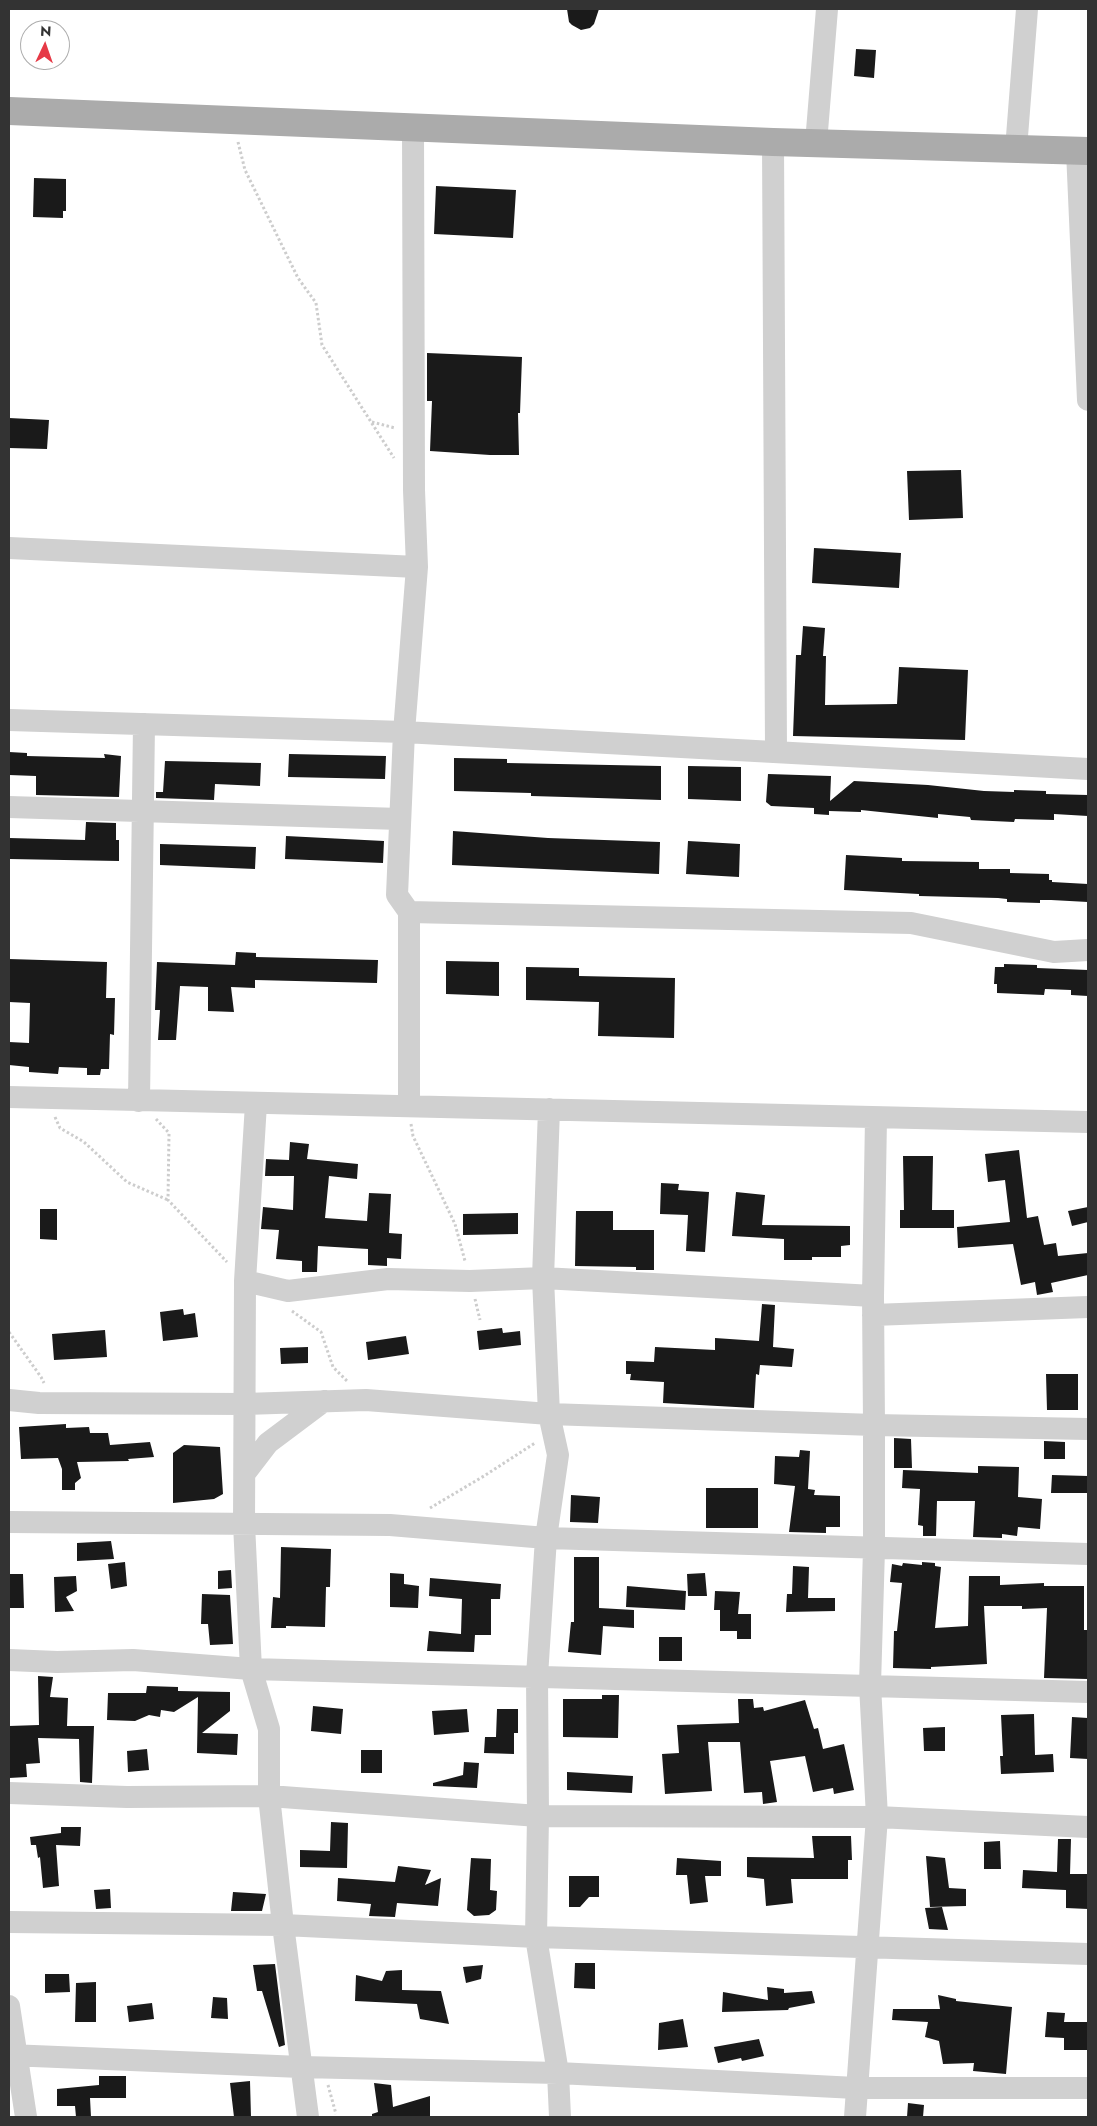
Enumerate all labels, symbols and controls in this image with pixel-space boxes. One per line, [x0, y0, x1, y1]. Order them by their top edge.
north arrow [20, 20, 70, 70]
text: N [40, 21, 52, 41]

